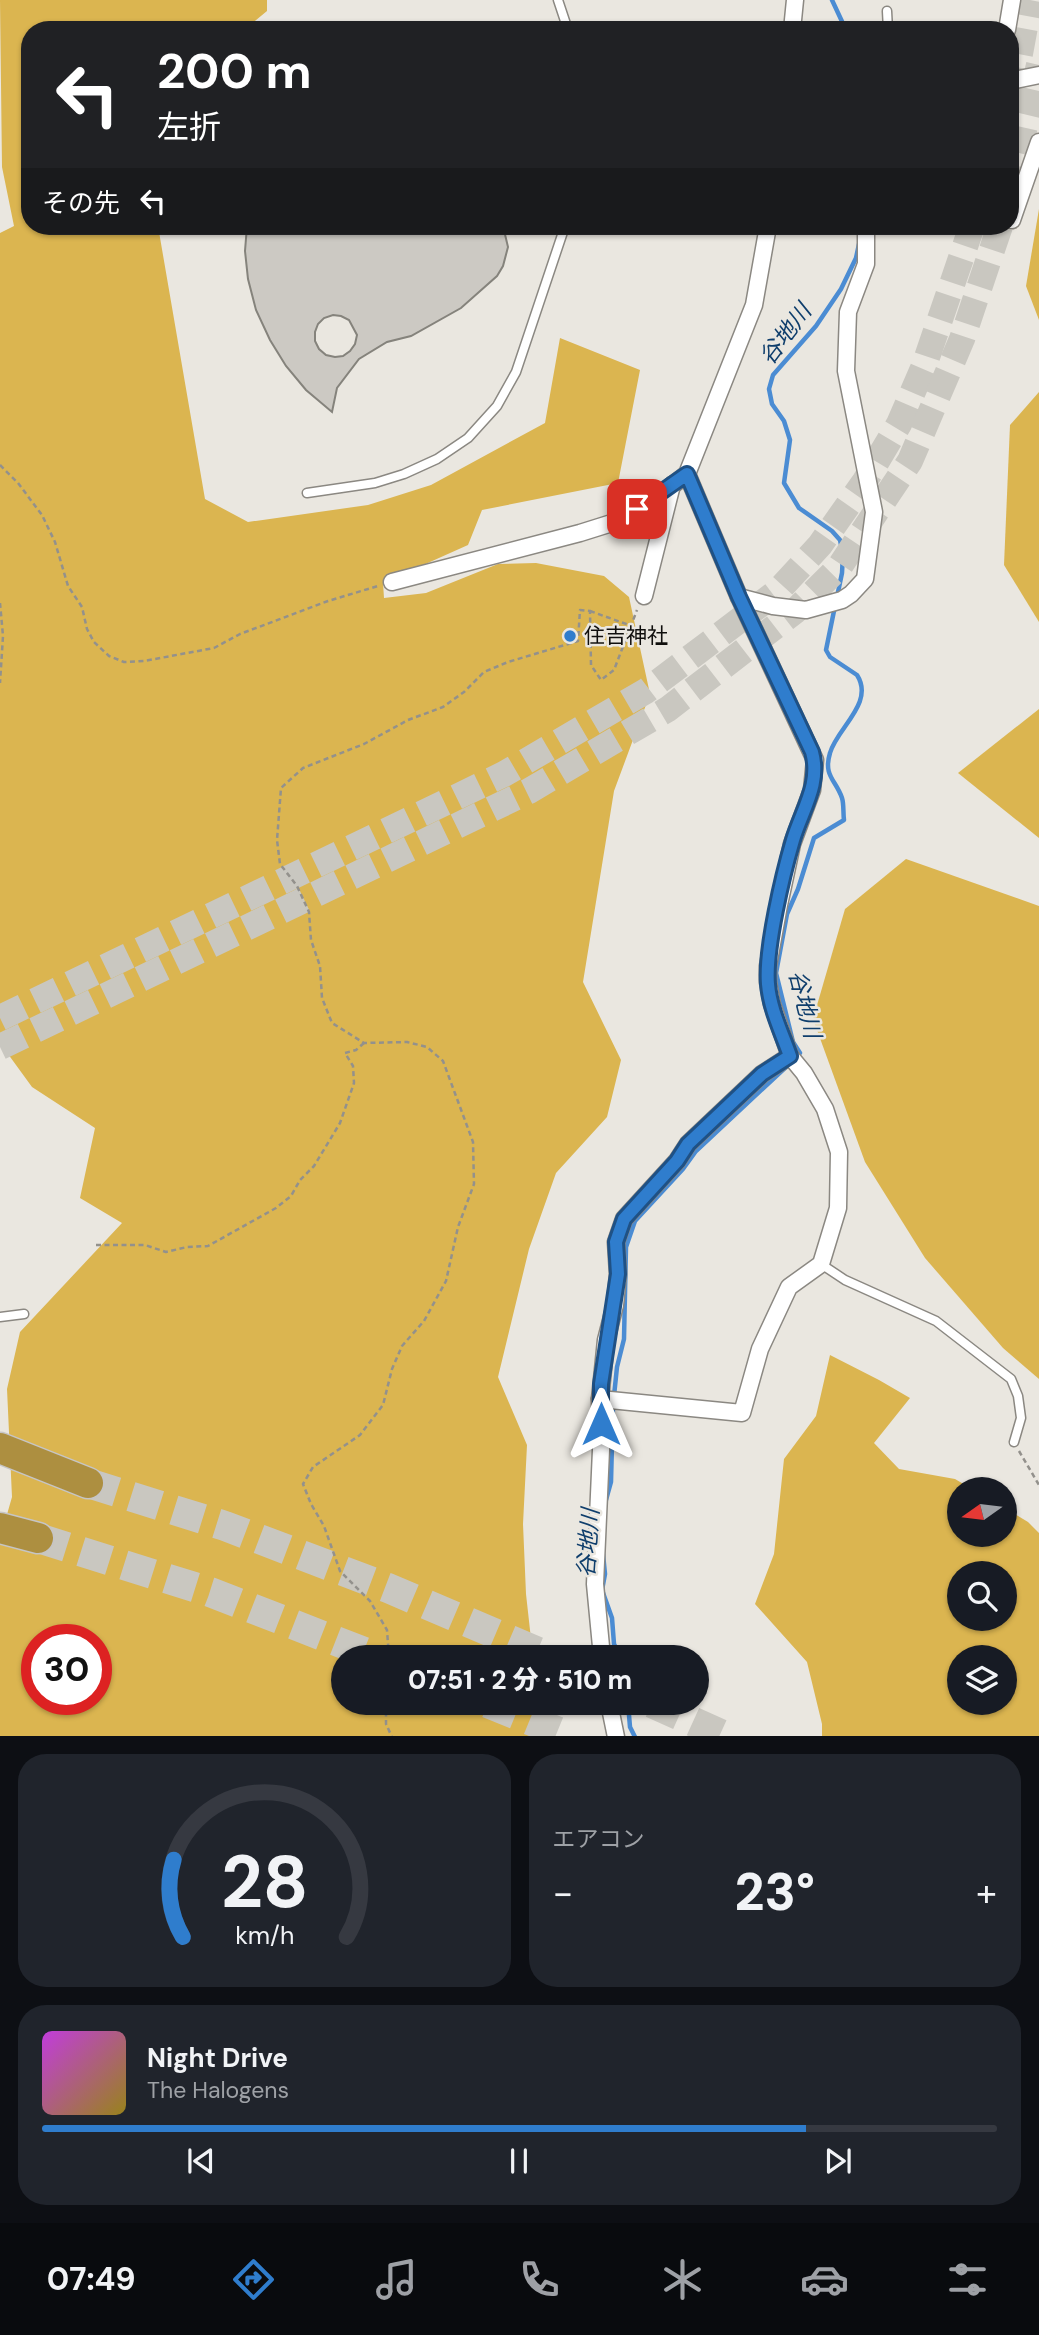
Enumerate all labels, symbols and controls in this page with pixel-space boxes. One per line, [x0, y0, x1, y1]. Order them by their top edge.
text: 200 m [157, 39, 312, 103]
icon: left [42, 49, 133, 140]
text: 左折 [157, 106, 221, 148]
icon: left [134, 182, 172, 220]
text: その先 [42, 186, 120, 220]
water label: 谷地川 [752, 295, 820, 371]
pin [607, 479, 667, 539]
icon: arrive [618, 490, 656, 528]
place label: 住吉神社 [584, 622, 668, 650]
marker: 住吉神社 [562, 628, 578, 644]
water label: 谷地川 [782, 967, 829, 1044]
position arrow [564, 1387, 638, 1461]
north arrow [947, 1477, 1017, 1547]
map controls [947, 1477, 1017, 1715]
water label: 谷地川 [571, 1505, 606, 1578]
button: search [947, 1561, 1017, 1631]
speed limit sign: 30 [21, 1624, 112, 1715]
button: layers [947, 1645, 1017, 1715]
text: 07:51 · 2 分 · 510 m [408, 1663, 632, 1697]
text: エアコン [553, 1824, 645, 1854]
text: 28 [220, 1835, 308, 1930]
text: 23° [735, 1858, 815, 1926]
text: − [553, 1868, 573, 1918]
text: + [976, 1868, 997, 1918]
text: km/h [235, 1918, 294, 1951]
text: Night Drive [147, 2041, 288, 2075]
text: The Halogens [147, 2075, 289, 2105]
icon: previous [182, 2142, 220, 2180]
icon: pause [500, 2142, 538, 2180]
icon: next [819, 2142, 857, 2180]
icon: directions [229, 2255, 278, 2304]
icon: music [372, 2255, 421, 2304]
icon: phone [515, 2255, 564, 2304]
icon: climate [658, 2255, 707, 2304]
icon: car [800, 2255, 849, 2304]
icon: filters [943, 2255, 992, 2304]
text: 07:49 [47, 2258, 136, 2300]

